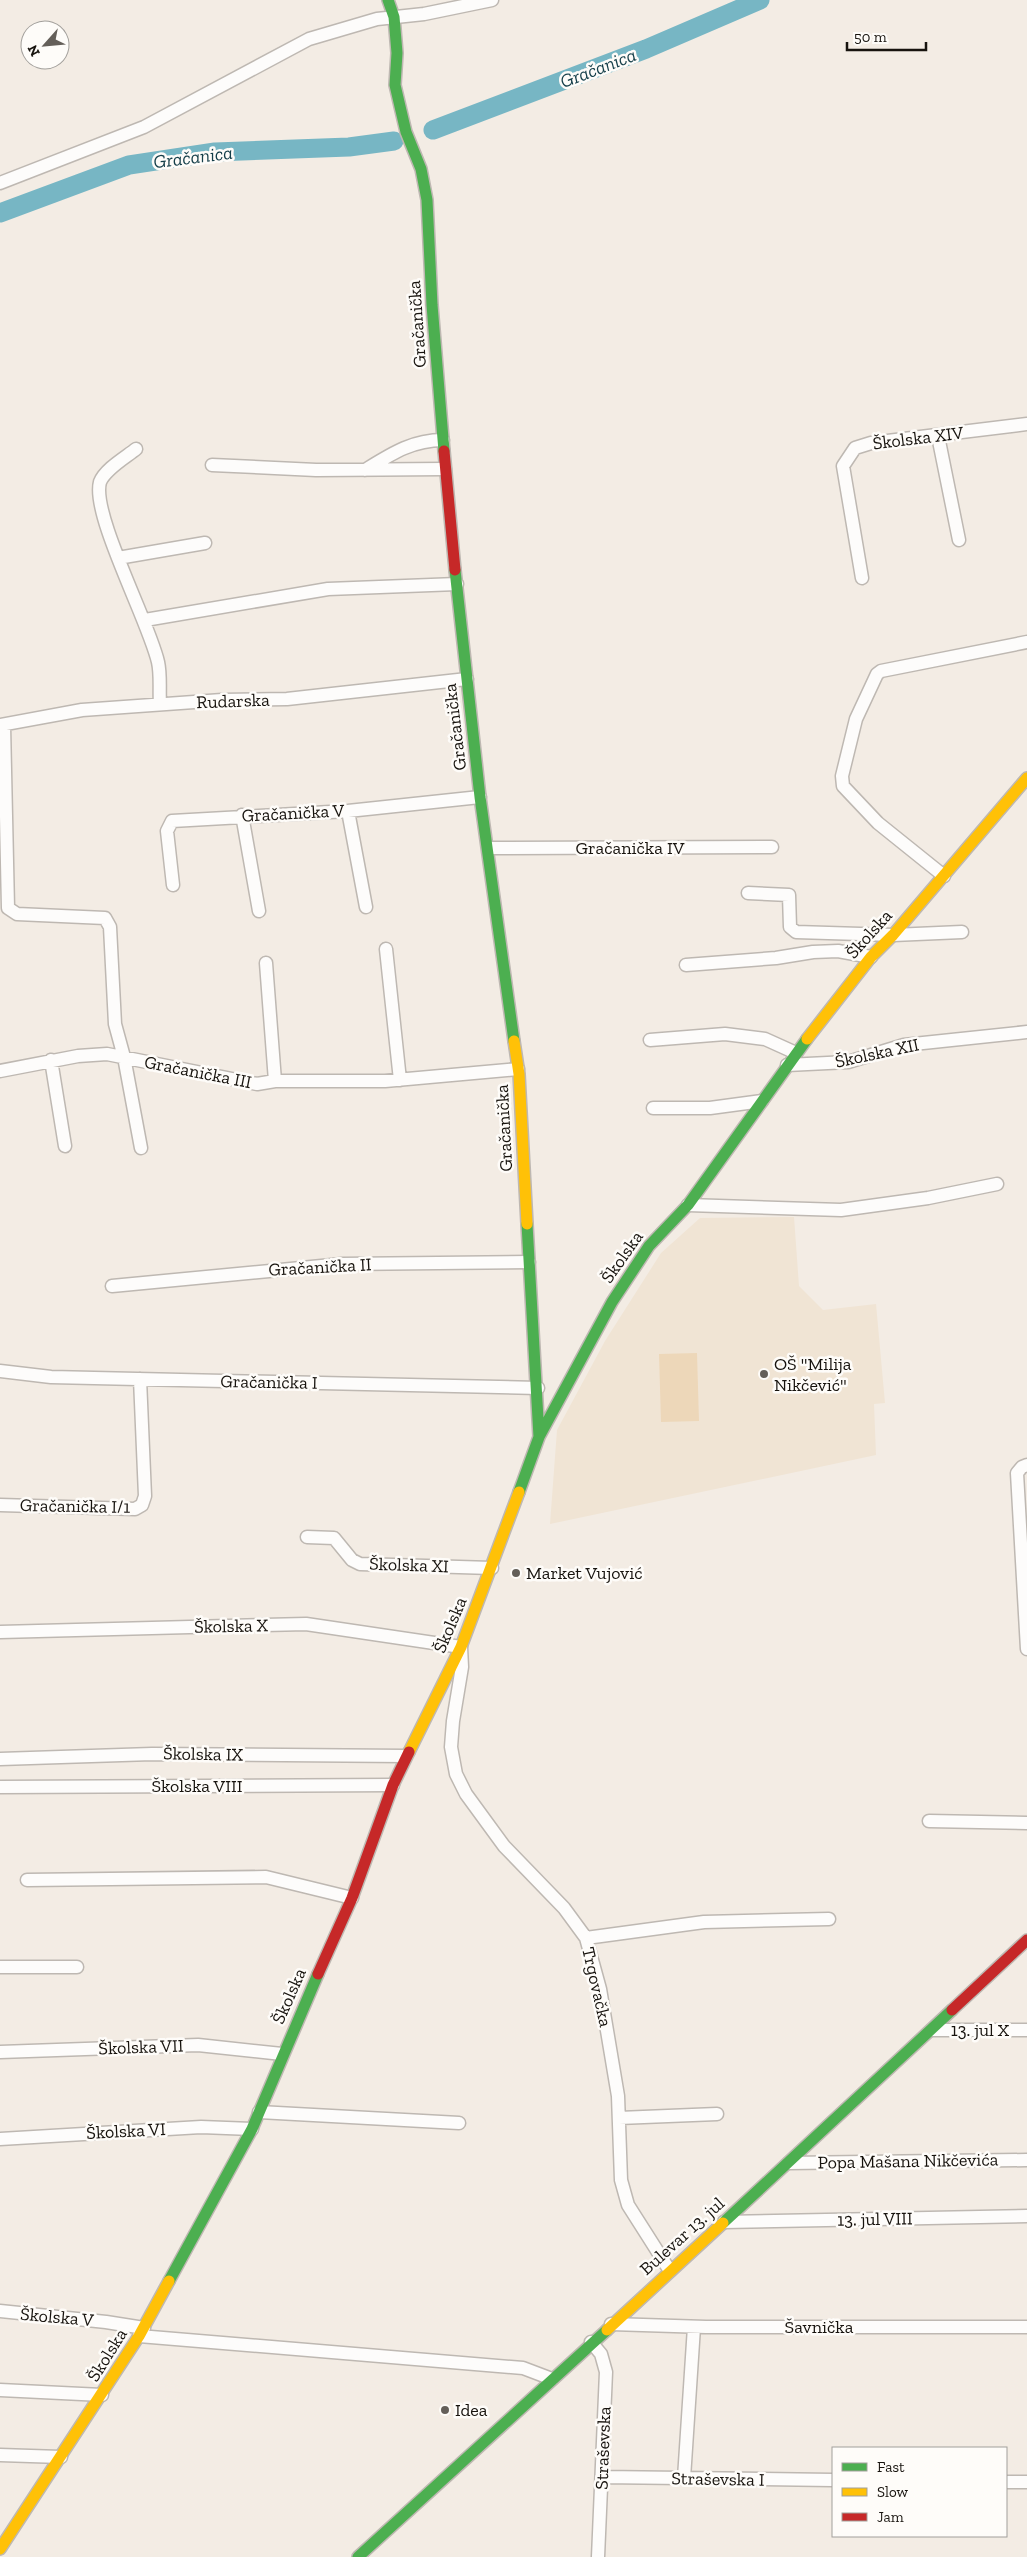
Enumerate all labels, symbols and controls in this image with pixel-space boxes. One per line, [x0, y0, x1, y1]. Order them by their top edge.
north arrow [20, 20, 70, 70]
scale bar [847, 20, 926, 52]
text: 50 m [854, 28, 887, 46]
text: N [24, 42, 44, 59]
water label: Gračanica [557, 43, 639, 93]
water label: Gračanica [152, 141, 234, 173]
street label: Gračanička [403, 279, 431, 368]
street label: Školska XIV [871, 421, 965, 454]
street label: Gračanička [439, 682, 471, 772]
street label: Rudarska [196, 689, 270, 713]
street label: Gračanička V [241, 799, 345, 827]
street label: Gračanička IV [576, 837, 685, 859]
street label: Školska [841, 905, 897, 963]
street label: Školska XII [833, 1033, 921, 1073]
street label: Gračanička III [142, 1051, 254, 1093]
street label: Gračanička [491, 1083, 517, 1172]
street label: Školska [596, 1226, 648, 1287]
street label: Gračanička II [268, 1253, 372, 1281]
place label: OŠ "Milija Nikčević" [774, 1353, 852, 1396]
marker: OŠ "Milija Nikčević" [758, 1368, 770, 1380]
street label: Gračanička I [220, 1370, 318, 1394]
street label: Gračanička I/1 [20, 1494, 130, 1518]
street label: Školska XI [369, 1553, 449, 1577]
place label: Market Vujović [526, 1562, 643, 1584]
marker: Market Vujović [510, 1567, 522, 1579]
street label: Školska [428, 1593, 472, 1656]
street label: Školska X [194, 1614, 269, 1638]
street label: Školska IX [163, 1742, 244, 1766]
street label: Školska VIII [151, 1775, 243, 1797]
street label: Trgovačka [577, 1945, 617, 2029]
street label: Školska [267, 1964, 311, 2027]
street label: 13. jul X [951, 2019, 1010, 2041]
street label: Školska VII [98, 2035, 184, 2059]
street label: Školska VI [86, 2118, 166, 2144]
street label: Popa Mašana Nikčevića [817, 2148, 999, 2174]
street label: Bulevar 13. jul [635, 2192, 729, 2280]
street label: 13. jul VIII [837, 2207, 913, 2231]
street label: Školska V [19, 2303, 95, 2331]
street label: Šavnička [785, 2316, 854, 2338]
street label: Školska [82, 2324, 132, 2386]
place label: Idea [455, 2399, 488, 2421]
marker: Idea [439, 2404, 451, 2416]
street label: Straševska [591, 2406, 615, 2490]
legend [832, 2447, 1007, 2537]
text: Fast [877, 2458, 905, 2476]
street label: Straševska I [671, 2467, 765, 2491]
text: Slow [877, 2483, 909, 2501]
text: Jam [877, 2508, 904, 2526]

